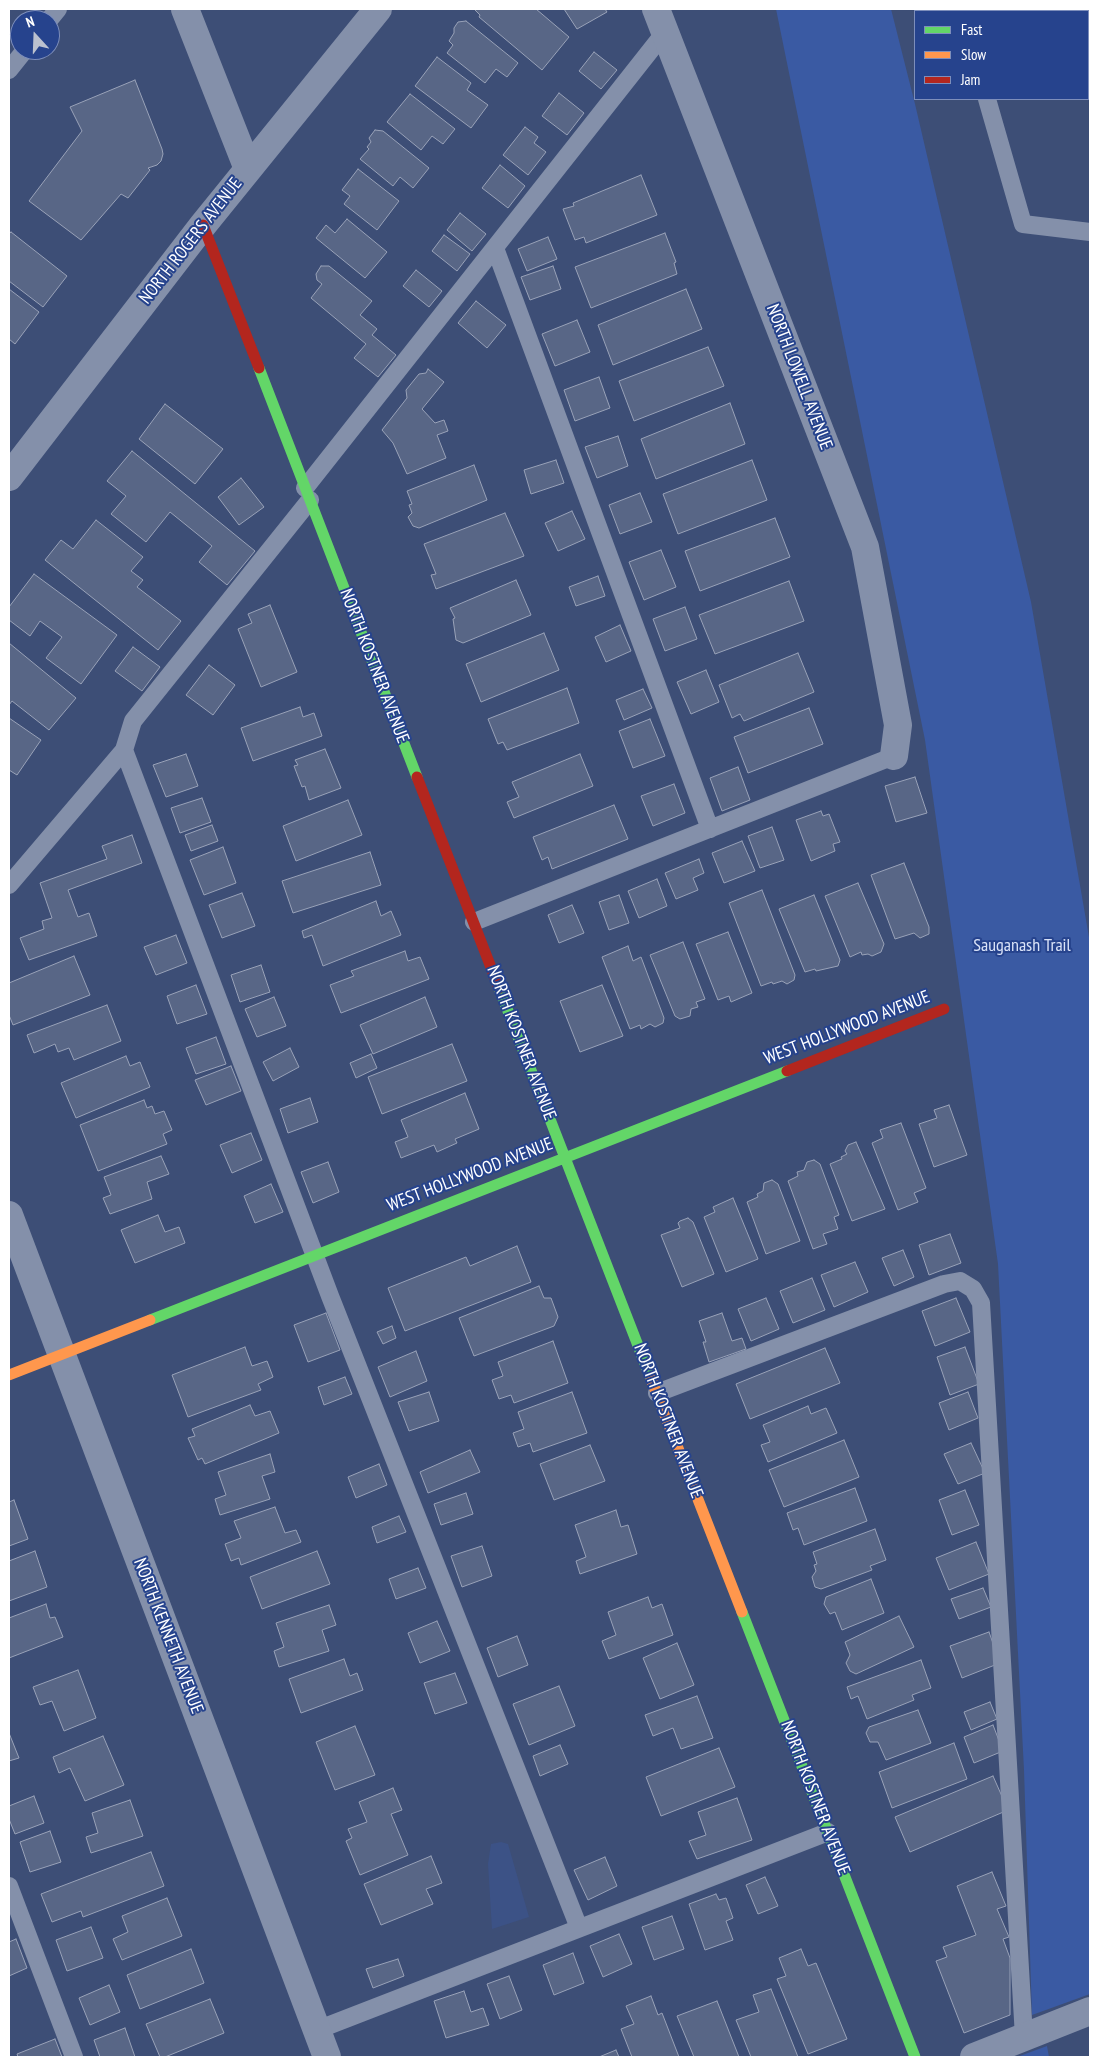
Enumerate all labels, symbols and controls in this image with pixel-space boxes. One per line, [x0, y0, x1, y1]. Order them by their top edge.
north arrow [10, 10, 60, 60]
legend [914, 10, 1089, 100]
text: N [24, 12, 37, 32]
text: Fast [961, 20, 982, 39]
text: Slow [961, 45, 986, 64]
text: Jam [961, 70, 980, 89]
street label: NORTH ROGERS AVENUE [135, 174, 247, 308]
street label: NORTH LOWELL AVENUE [761, 301, 837, 453]
street label: NORTH KOSTNER AVENUE [335, 586, 413, 746]
park label: Sauganash Trail [973, 935, 1071, 957]
street label: NORTH KOSTNER AVENUE [482, 963, 560, 1123]
street label: WEST HOLLYWOOD AVENUE [761, 986, 933, 1070]
street label: WEST HOLLYWOOD AVENUE [384, 1133, 556, 1217]
street label: NORTH KOSTNER AVENUE [629, 1341, 707, 1501]
street label: NORTH KENNETH AVENUE [128, 1555, 208, 1717]
street label: NORTH KOSTNER AVENUE [776, 1718, 854, 1878]

